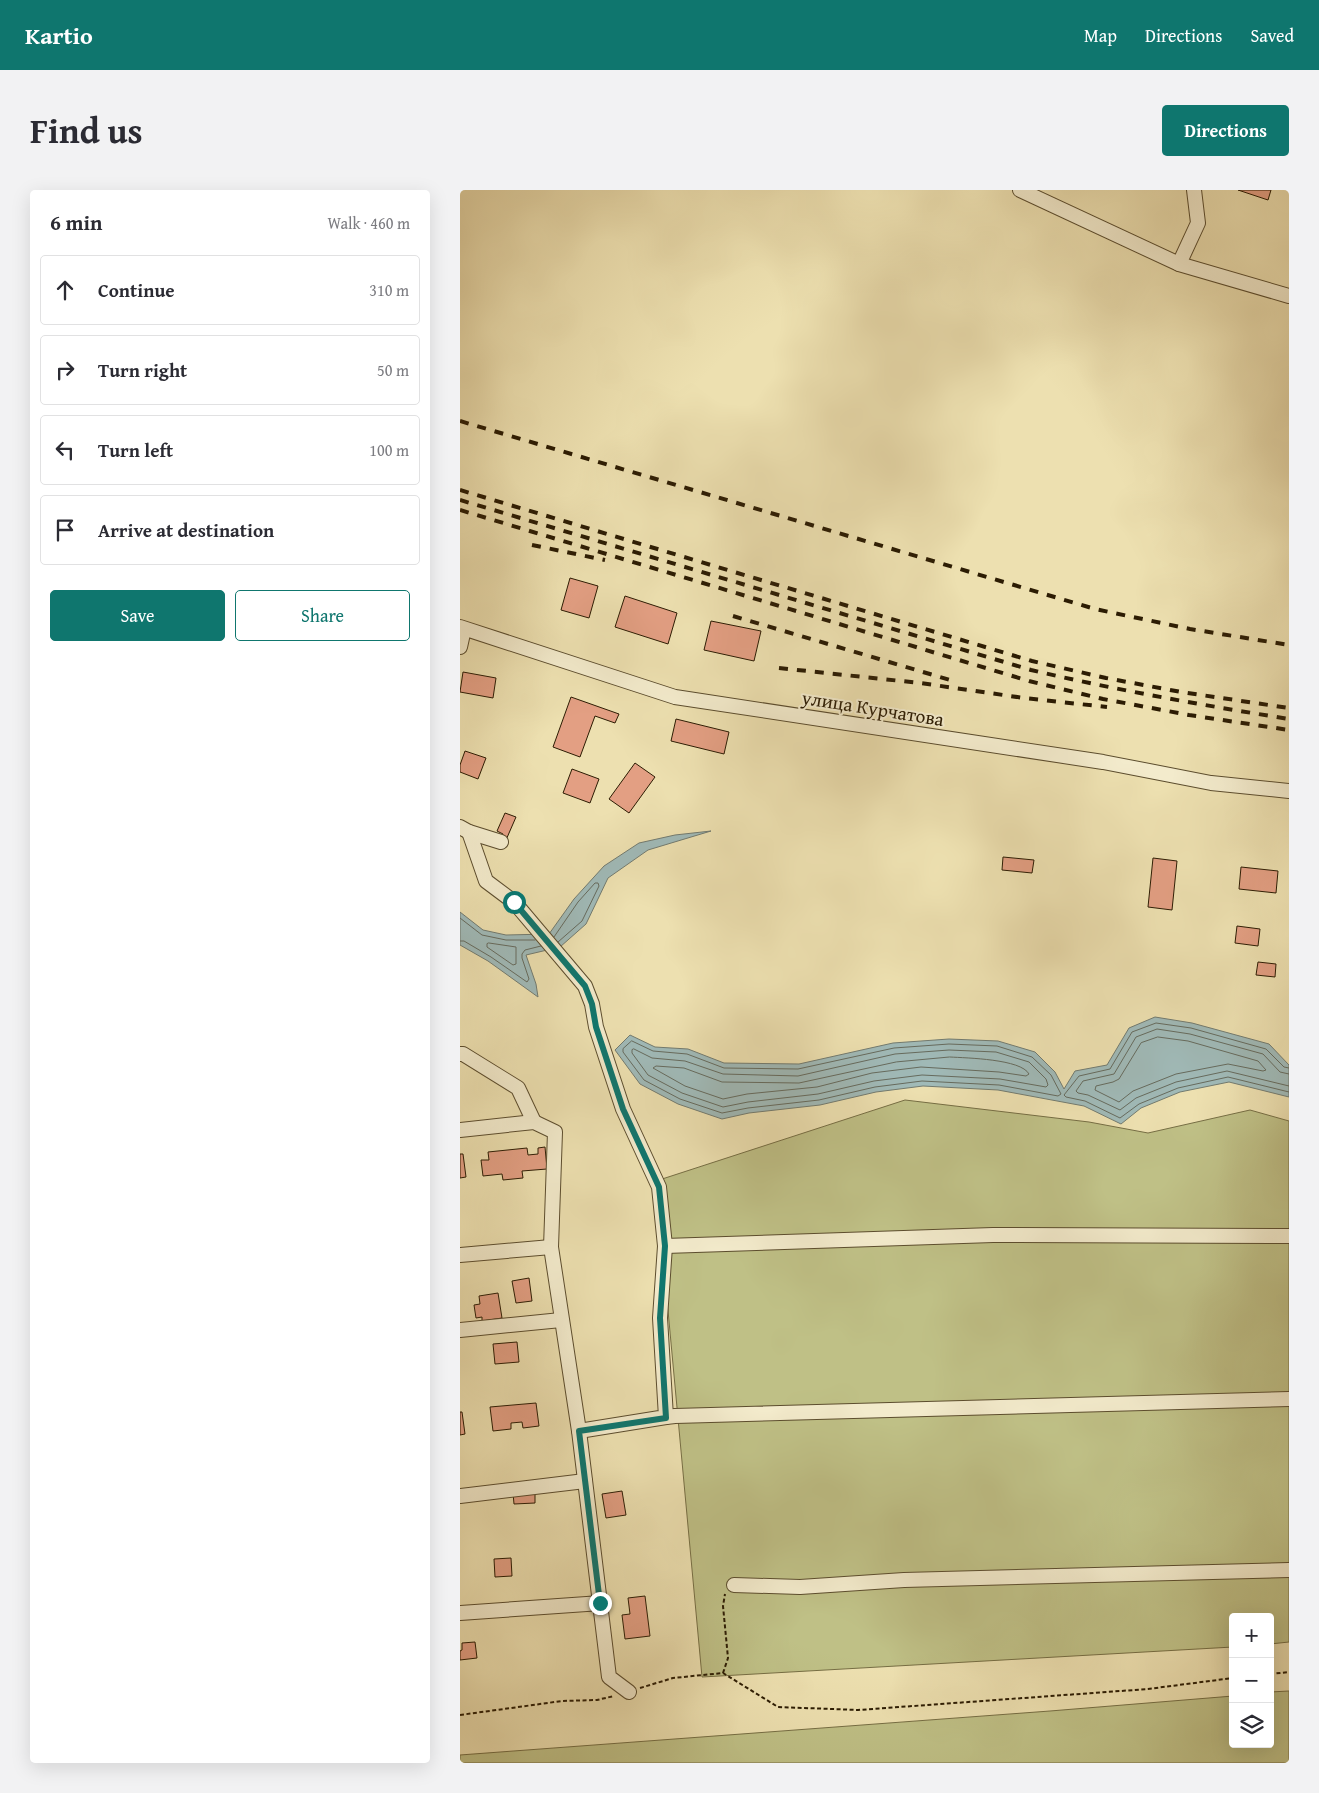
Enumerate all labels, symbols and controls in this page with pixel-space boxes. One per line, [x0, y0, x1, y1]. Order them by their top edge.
text: Kartio [25, 18, 93, 53]
text: Map [1084, 22, 1117, 49]
text: Directions [1145, 22, 1222, 49]
text: Saved [1250, 22, 1294, 49]
text: Find us [30, 105, 143, 156]
button: Directions [1162, 105, 1289, 156]
text: 6 min [50, 207, 102, 238]
text: Walk · 460 m [327, 211, 410, 235]
icon: ahead [51, 276, 79, 304]
text: Continue [98, 276, 175, 304]
text: 310 m [369, 278, 409, 302]
icon: right [51, 356, 79, 384]
text: Turn right [98, 356, 187, 384]
text: 50 m [377, 358, 409, 382]
icon: left [51, 436, 79, 464]
text: Turn left [98, 436, 173, 464]
text: 100 m [369, 438, 409, 462]
icon: arrive [51, 516, 79, 544]
text: Arrive at destination [98, 516, 274, 544]
button: Save [50, 590, 225, 641]
button: Share [235, 590, 410, 641]
street label: улица Курчатова [799, 683, 946, 733]
route start [503, 891, 526, 914]
route end [589, 1592, 612, 1615]
map controls [1229, 1613, 1274, 1748]
button: + [1229, 1613, 1274, 1658]
button: − [1229, 1658, 1274, 1703]
button: layers [1229, 1703, 1274, 1748]

